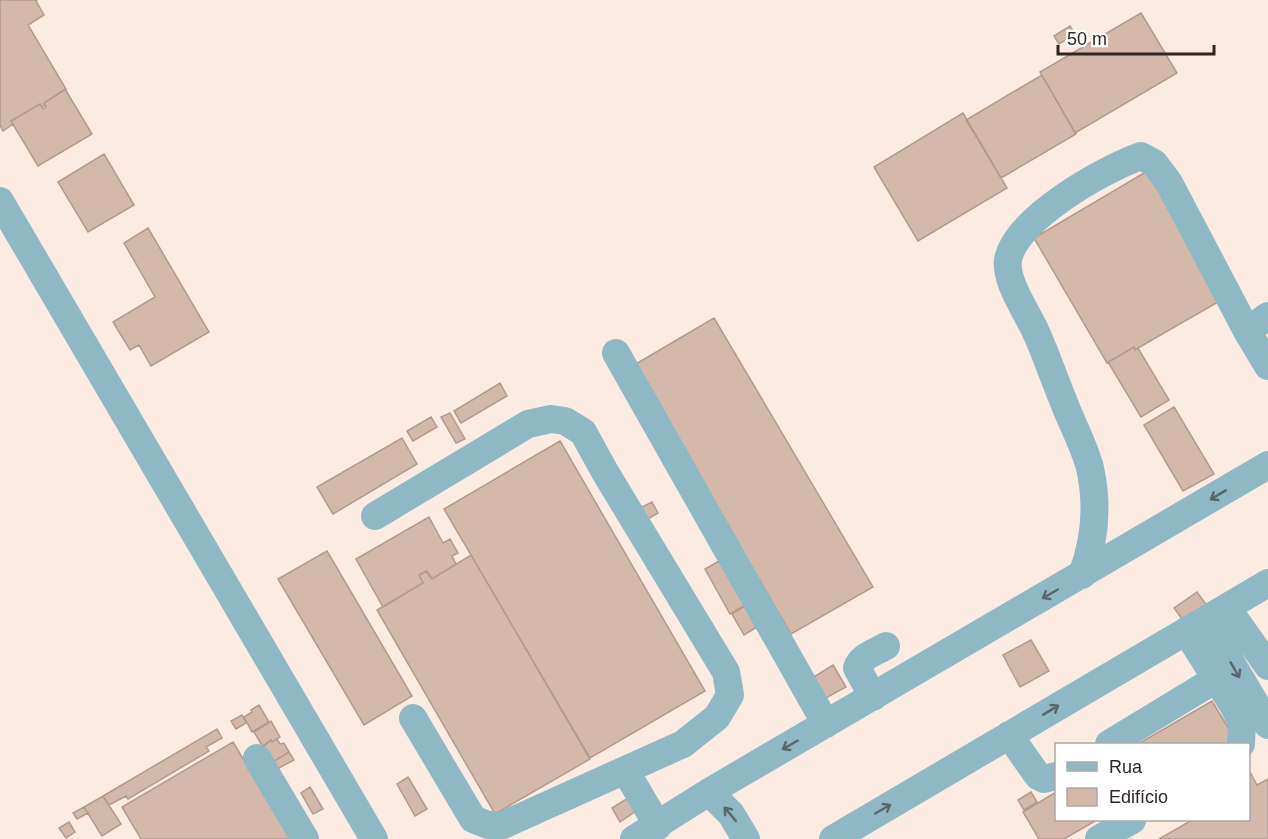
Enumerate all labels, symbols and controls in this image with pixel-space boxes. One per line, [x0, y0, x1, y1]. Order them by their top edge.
scale bar [1058, 18, 1214, 56]
text: 50 m [1067, 29, 1107, 49]
one-way arrow [1210, 489, 1227, 501]
one-way arrow [1041, 589, 1059, 600]
one-way arrow [1230, 661, 1242, 678]
one-way arrow [1042, 704, 1059, 716]
one-way arrow [782, 739, 799, 751]
legend [1055, 743, 1250, 821]
text: Rua [1109, 757, 1143, 777]
text: Edifício [1109, 787, 1168, 807]
one-way arrow [874, 803, 891, 815]
one-way arrow [723, 806, 736, 822]

